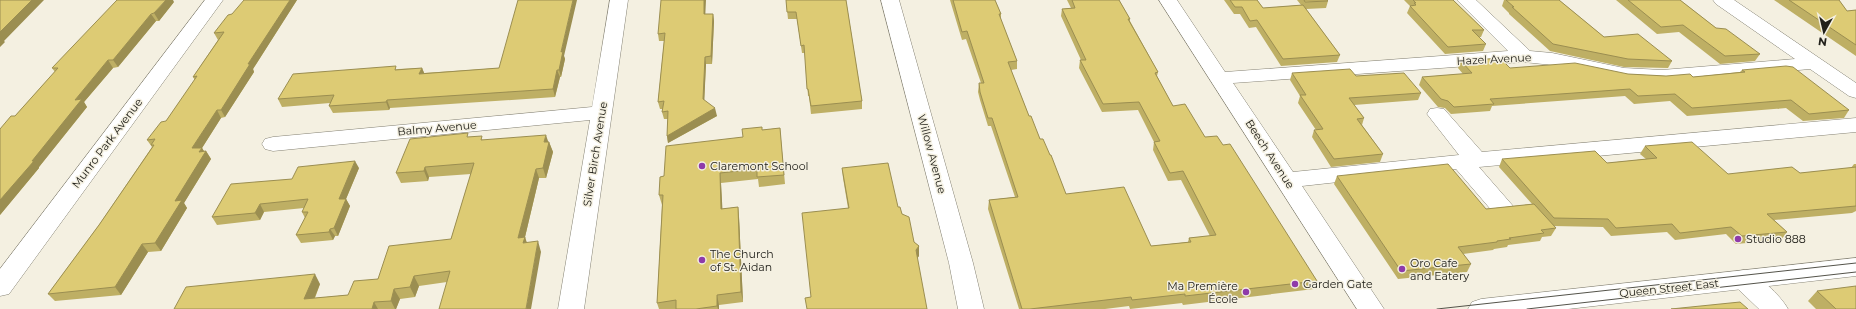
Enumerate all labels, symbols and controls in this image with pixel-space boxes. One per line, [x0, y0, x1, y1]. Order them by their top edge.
north arrow [1804, 12, 1844, 52]
text: N [1817, 34, 1828, 49]
street label: Hazel Avenue [1456, 50, 1532, 68]
street label: Munro Park Avenue [69, 95, 146, 191]
street label: Silver Birch Avenue [580, 100, 610, 207]
street label: Willow Avenue [915, 113, 949, 196]
street label: Beech Avenue [1242, 117, 1298, 191]
street label: Balmy Avenue [397, 118, 478, 138]
place label: Claremont School [710, 159, 809, 173]
marker: Claremont School [697, 161, 707, 171]
place label: Studio 888 [1746, 232, 1806, 246]
marker: Studio 888 [1733, 234, 1743, 244]
place label: The Church of St. Aidan [710, 247, 774, 274]
marker: The Church of St. Aidan [697, 255, 707, 265]
place label: Oro Cafe and Eatery [1410, 256, 1469, 283]
marker: Oro Cafe and Eatery [1397, 264, 1407, 274]
street label: Queen Street East [1619, 276, 1720, 300]
place label: Garden Gate [1303, 277, 1373, 291]
place label: Ma Première École [1167, 279, 1238, 306]
marker: Garden Gate [1290, 279, 1300, 289]
marker: Ma Première École [1241, 287, 1251, 297]

